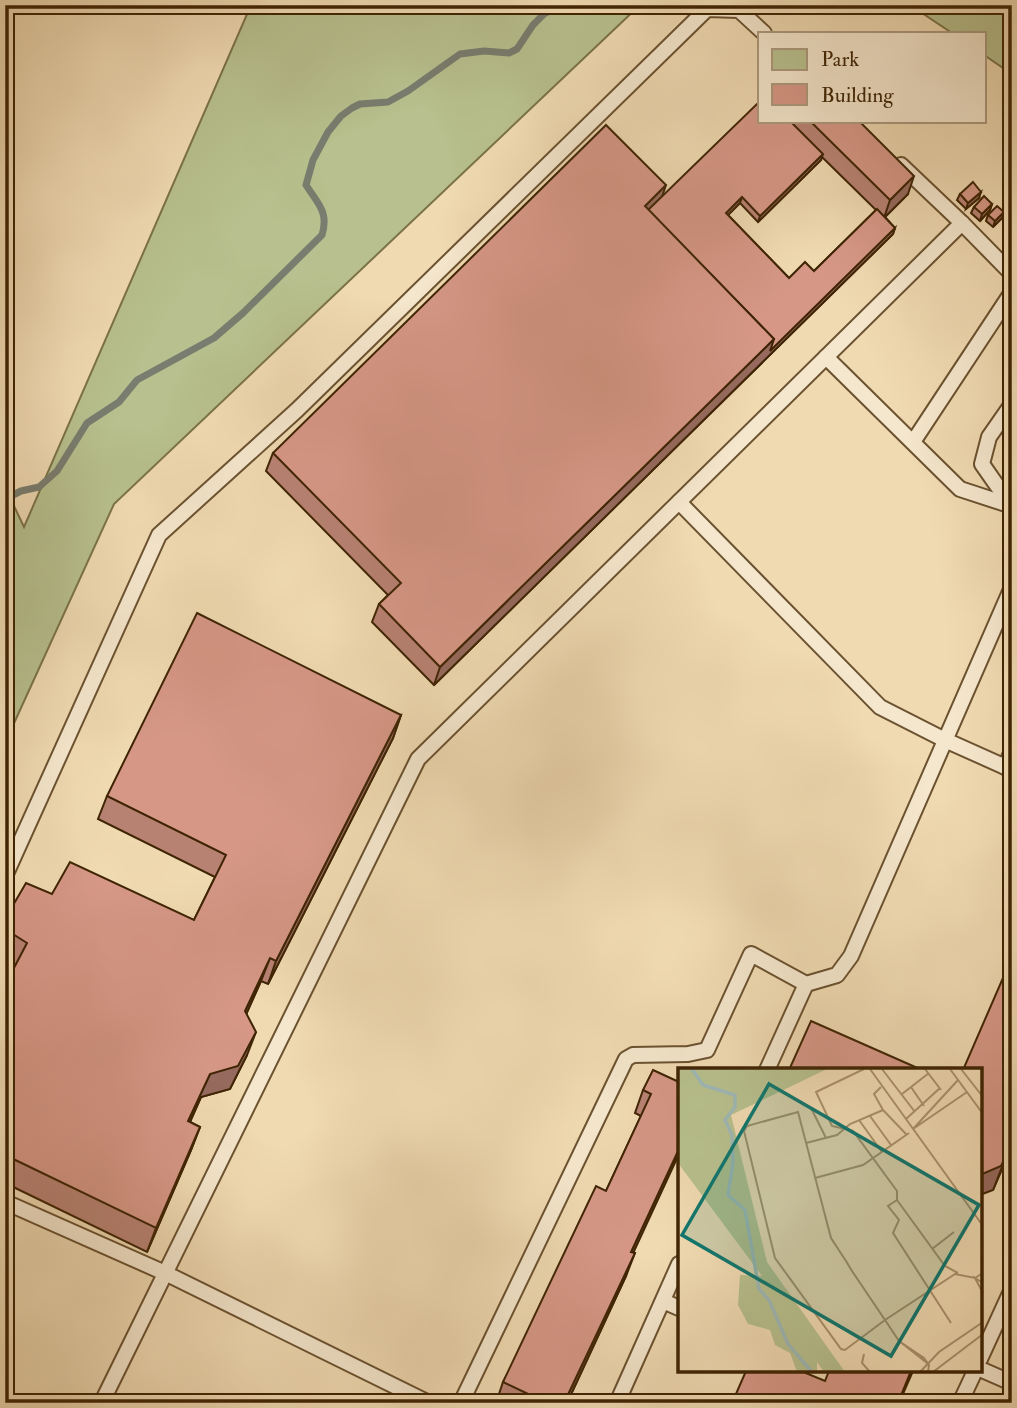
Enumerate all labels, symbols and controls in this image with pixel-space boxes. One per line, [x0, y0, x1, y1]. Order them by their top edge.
legend [758, 32, 986, 122]
text: Park [821, 46, 859, 73]
text: Building [821, 82, 894, 109]
inset map [678, 1068, 982, 1373]

